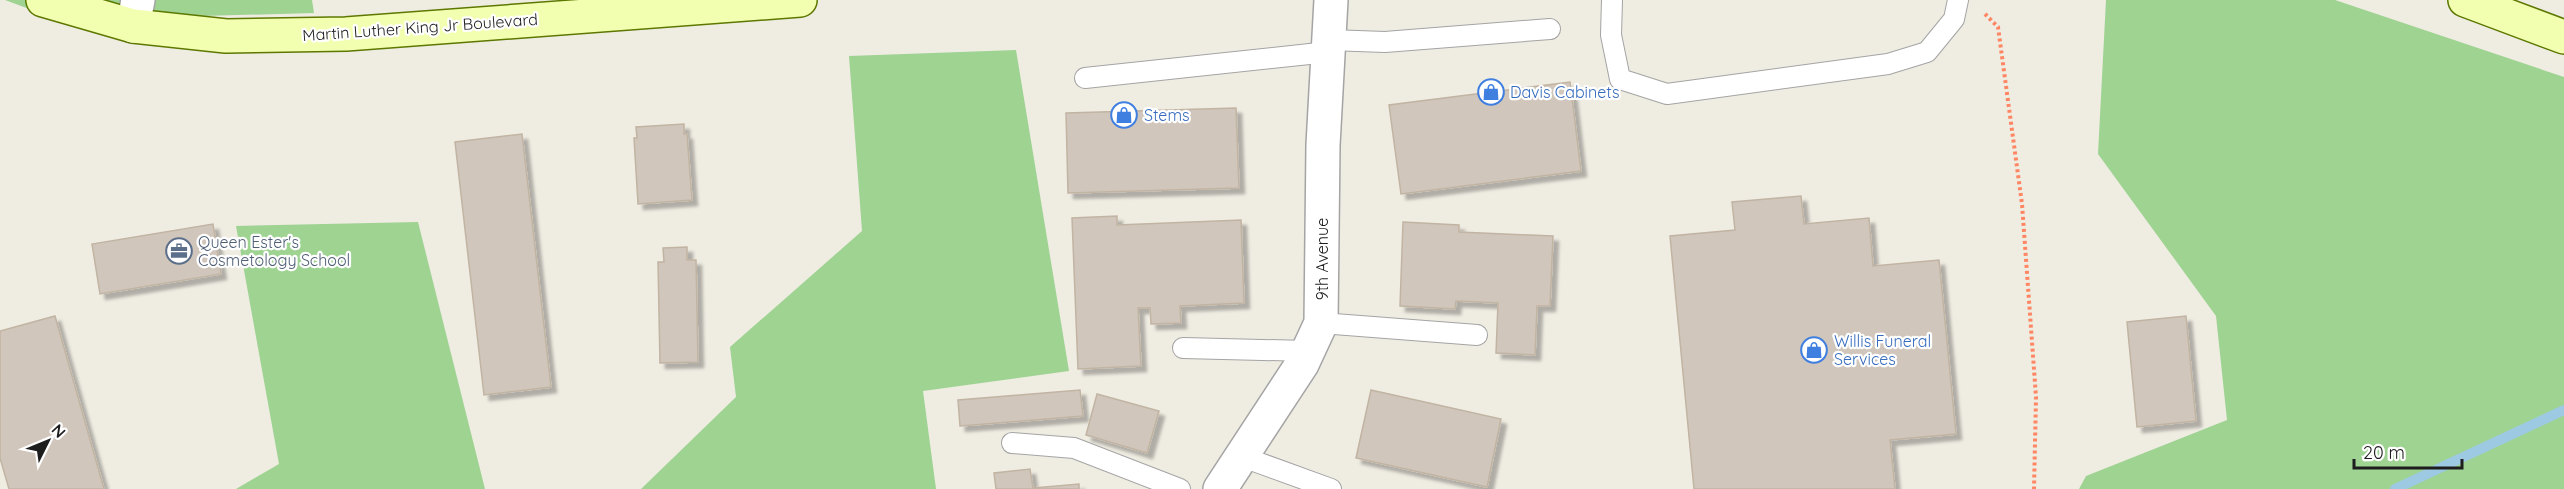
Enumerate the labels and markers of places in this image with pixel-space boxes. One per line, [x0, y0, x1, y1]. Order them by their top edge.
shop icon: Davis Cabinets [1476, 77, 1506, 107]
place label: Davis Cabinets [1510, 82, 1620, 102]
shop icon: Stems [1109, 100, 1139, 130]
place label: Stems [1144, 105, 1189, 125]
place label: Queen Ester's Cosmetology School [198, 232, 350, 270]
office icon: Queen Ester's Cosmetology School [164, 236, 194, 266]
place label: Willis Funeral Services [1834, 331, 1931, 369]
shop icon: Willis Funeral Services [1799, 335, 1829, 365]

